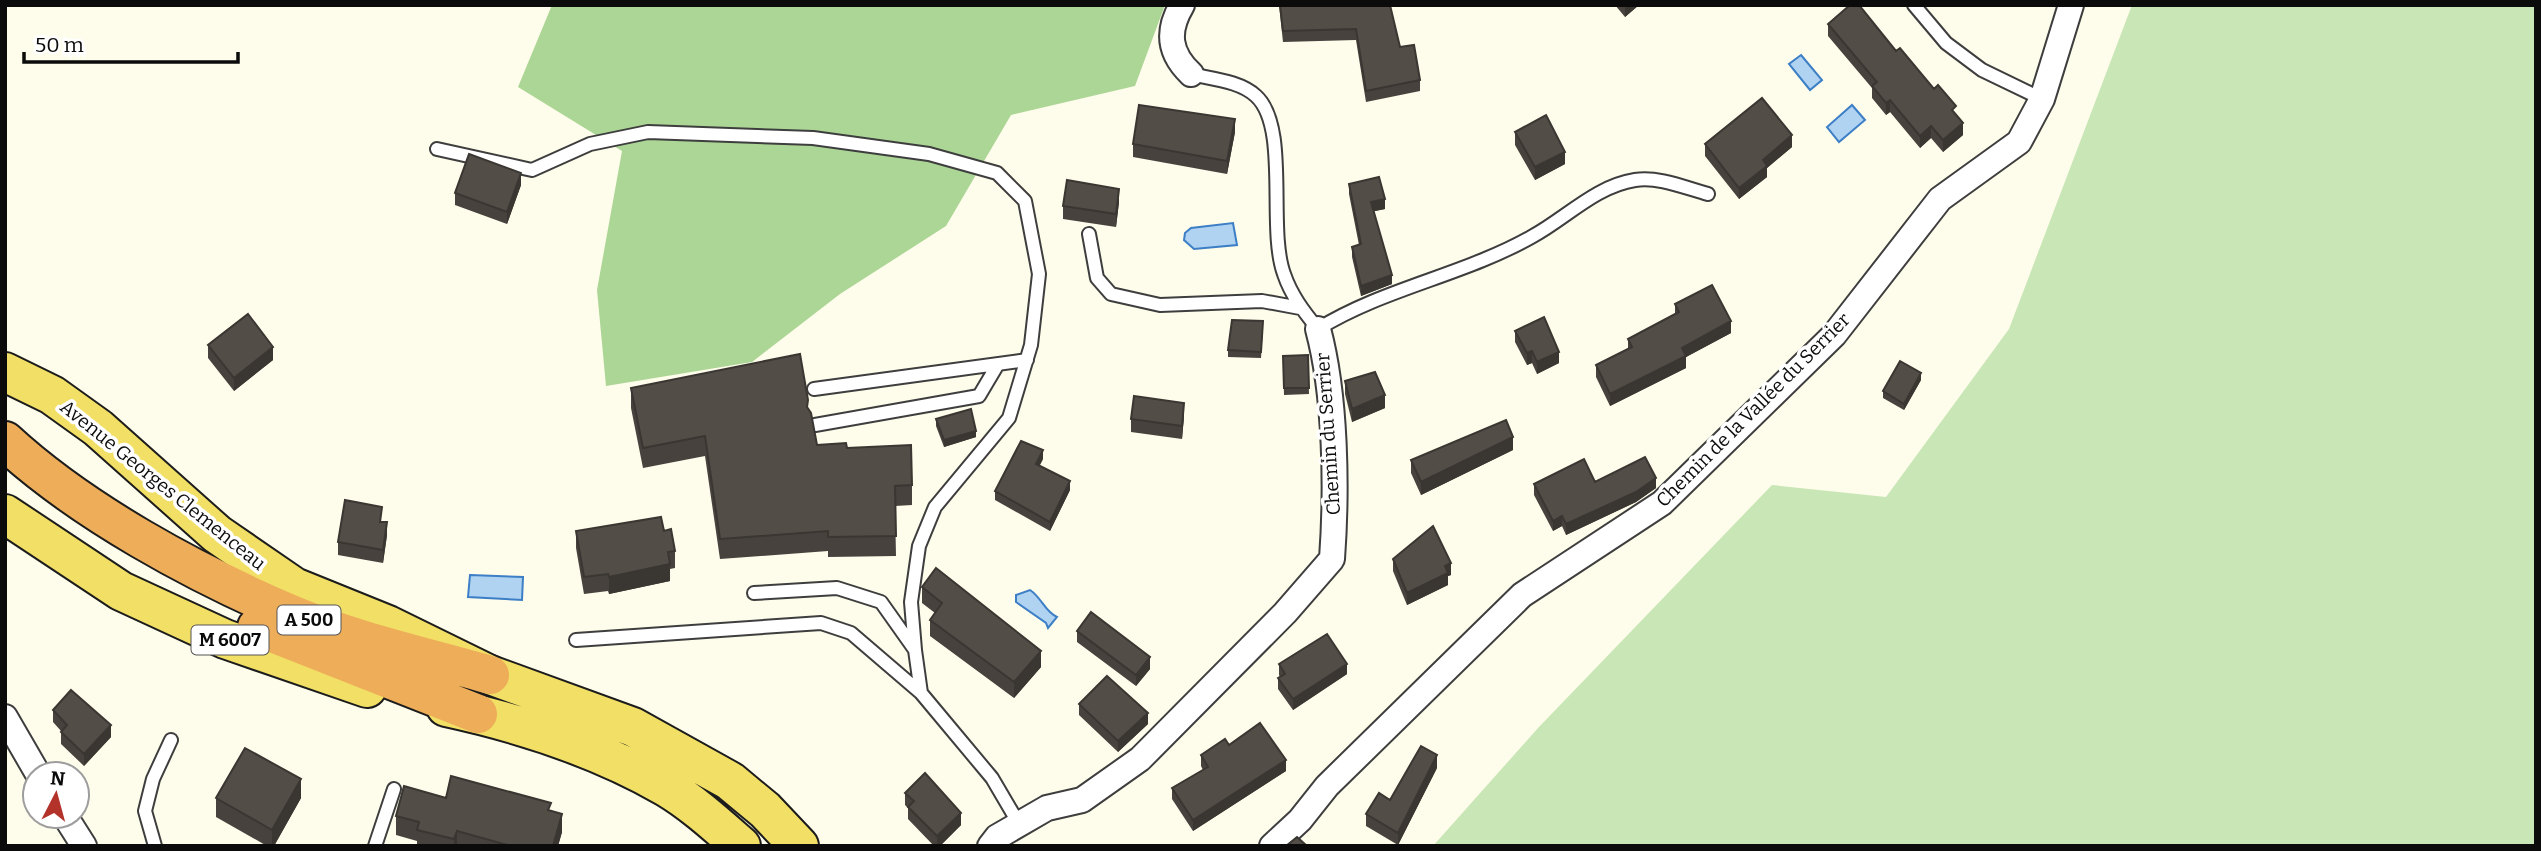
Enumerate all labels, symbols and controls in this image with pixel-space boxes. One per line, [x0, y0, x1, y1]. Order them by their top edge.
scale bar [24, 21, 238, 65]
text: 50 m [35, 32, 84, 58]
street label: Chemin de la Vallée du Serrier [1651, 308, 1855, 512]
street label: Chemin du Serrier [1311, 351, 1345, 516]
street label: Avenue Georges Clemenceau [56, 395, 271, 575]
road number: A 500 [278, 606, 340, 634]
road number: M 6007 [191, 626, 268, 654]
north arrow [21, 760, 91, 830]
text: N [49, 766, 67, 791]

